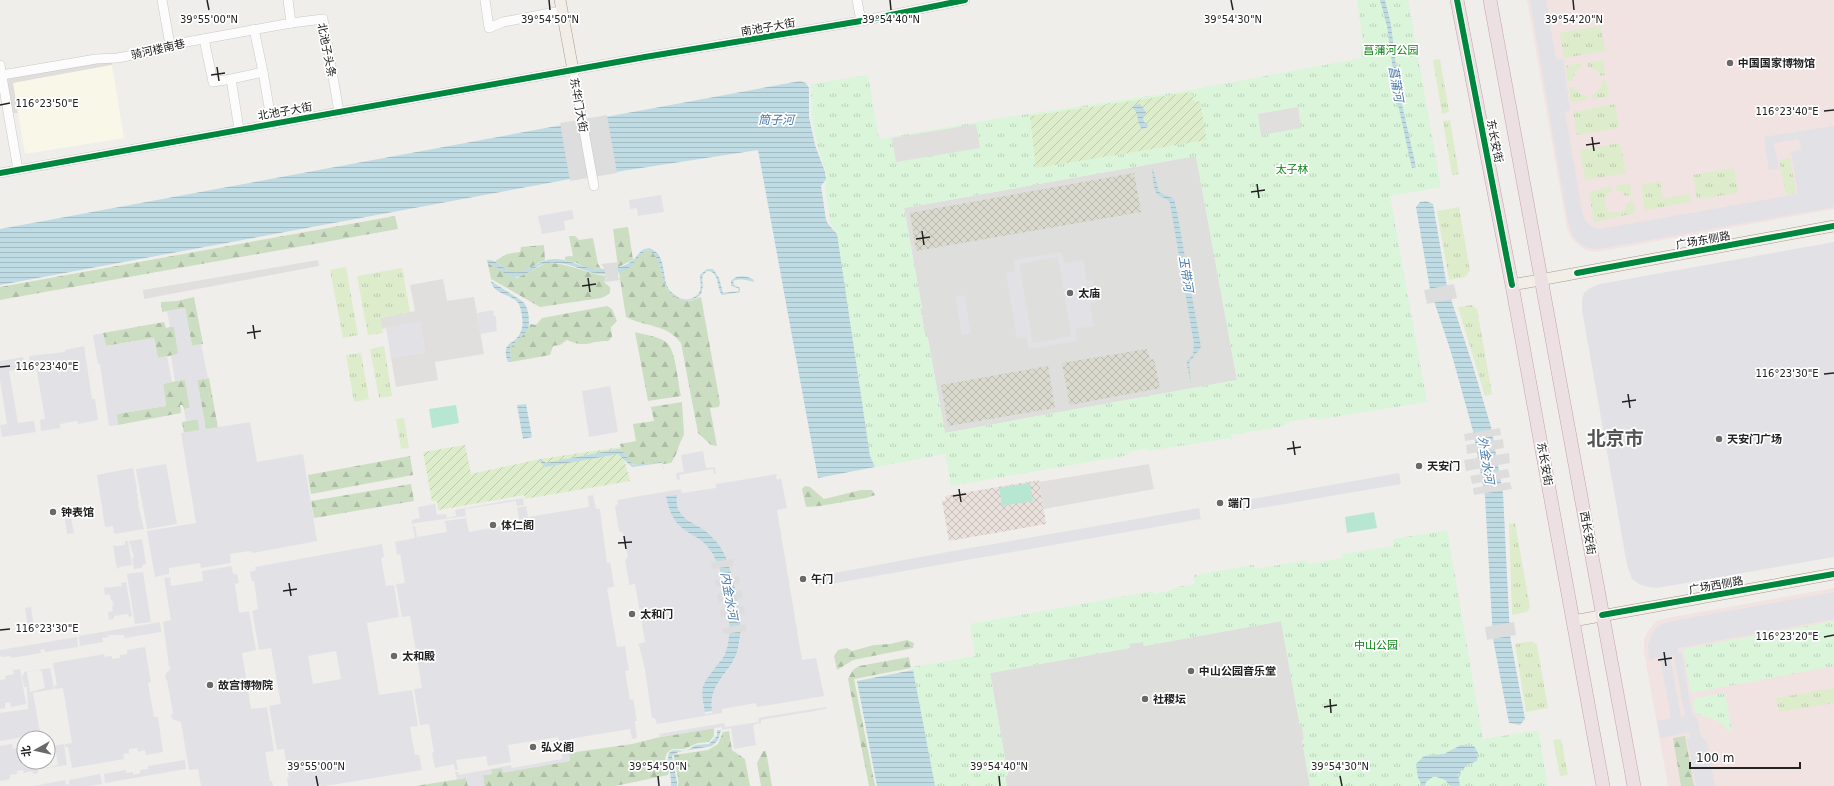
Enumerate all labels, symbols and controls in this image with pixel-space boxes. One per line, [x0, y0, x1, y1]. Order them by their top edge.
text: 39°55'00"N [180, 14, 238, 25]
text: 39°54'50"N [521, 14, 579, 25]
text: 39°54'40"N [862, 14, 920, 25]
text: 39°54'30"N [1204, 14, 1262, 25]
text: 39°54'20"N [1545, 14, 1603, 25]
street label: 南池子大街 [740, 16, 796, 39]
street label: 北池子头条 [315, 22, 338, 78]
street label: 骑河楼南巷 [130, 37, 186, 62]
park label: 菖蒲河公园 [1364, 44, 1419, 57]
place label: 中国国家博物馆 [1738, 57, 1815, 70]
marker: 中国国家博物馆 [1725, 58, 1735, 68]
water label: 菖蒲河 [1386, 65, 1406, 105]
street label: 东华门大街 [567, 77, 590, 133]
text: 116°23'50"E [15, 98, 79, 109]
street label: 北池子大街 [257, 100, 313, 123]
text: 116°23'40"E [1755, 106, 1819, 117]
water label: 筒子河 [758, 113, 796, 127]
street label: 东长安街 [1484, 118, 1505, 164]
park label: 太子林 [1276, 163, 1309, 176]
street label: 广场东侧路 [1675, 229, 1731, 252]
water label: 玉带河 [1176, 255, 1196, 295]
place label: 太庙 [1078, 287, 1100, 300]
marker: 太庙 [1065, 288, 1075, 298]
text: 116°23'40"E [15, 361, 79, 372]
text: 116°23'30"E [1755, 368, 1819, 379]
district label: 北京市 [1586, 427, 1644, 449]
place label: 天安门广场 [1727, 433, 1782, 446]
marker: 天安门广场 [1714, 434, 1724, 444]
water label: 外金水河 [1475, 435, 1497, 487]
street label: 东长安街 [1534, 441, 1555, 487]
place label: 天安门 [1427, 460, 1460, 473]
marker: 天安门 [1414, 461, 1424, 471]
place label: 端门 [1228, 497, 1250, 510]
marker: 端门 [1215, 498, 1225, 508]
place label: 钟表馆 [61, 506, 94, 519]
marker: 钟表馆 [48, 507, 58, 517]
street label: 西长安街 [1577, 510, 1598, 556]
place label: 体仁阁 [501, 519, 534, 532]
marker: 体仁阁 [488, 520, 498, 530]
water label: 内金水河 [718, 571, 740, 623]
place label: 午门 [811, 573, 833, 586]
marker: 午门 [798, 574, 808, 584]
street label: 广场西侧路 [1688, 574, 1744, 597]
place label: 太和门 [640, 608, 673, 621]
marker: 太和门 [627, 609, 637, 619]
text: 116°23'30"E [15, 623, 79, 634]
text: 116°23'20"E [1755, 631, 1819, 642]
park label: 中山公园 [1354, 639, 1398, 652]
place label: 太和殿 [402, 650, 435, 663]
marker: 太和殿 [389, 651, 399, 661]
place label: 中山公园音乐堂 [1199, 665, 1276, 678]
marker: 中山公园音乐堂 [1186, 666, 1196, 676]
place label: 故宫博物院 [218, 679, 273, 692]
marker: 故宫博物院 [205, 680, 215, 690]
place label: 社稷坛 [1153, 693, 1186, 706]
marker: 社稷坛 [1140, 694, 1150, 704]
north arrow [16, 730, 56, 770]
place label: 弘义阁 [541, 741, 574, 754]
marker: 弘义阁 [528, 742, 538, 752]
scale bar [1690, 744, 1800, 770]
text: 北 [19, 745, 34, 758]
text: 100 m [1696, 751, 1734, 765]
text: 39°55'00"N [287, 761, 345, 772]
text: 39°54'50"N [629, 761, 687, 772]
text: 39°54'40"N [970, 761, 1028, 772]
text: 39°54'30"N [1311, 761, 1369, 772]

